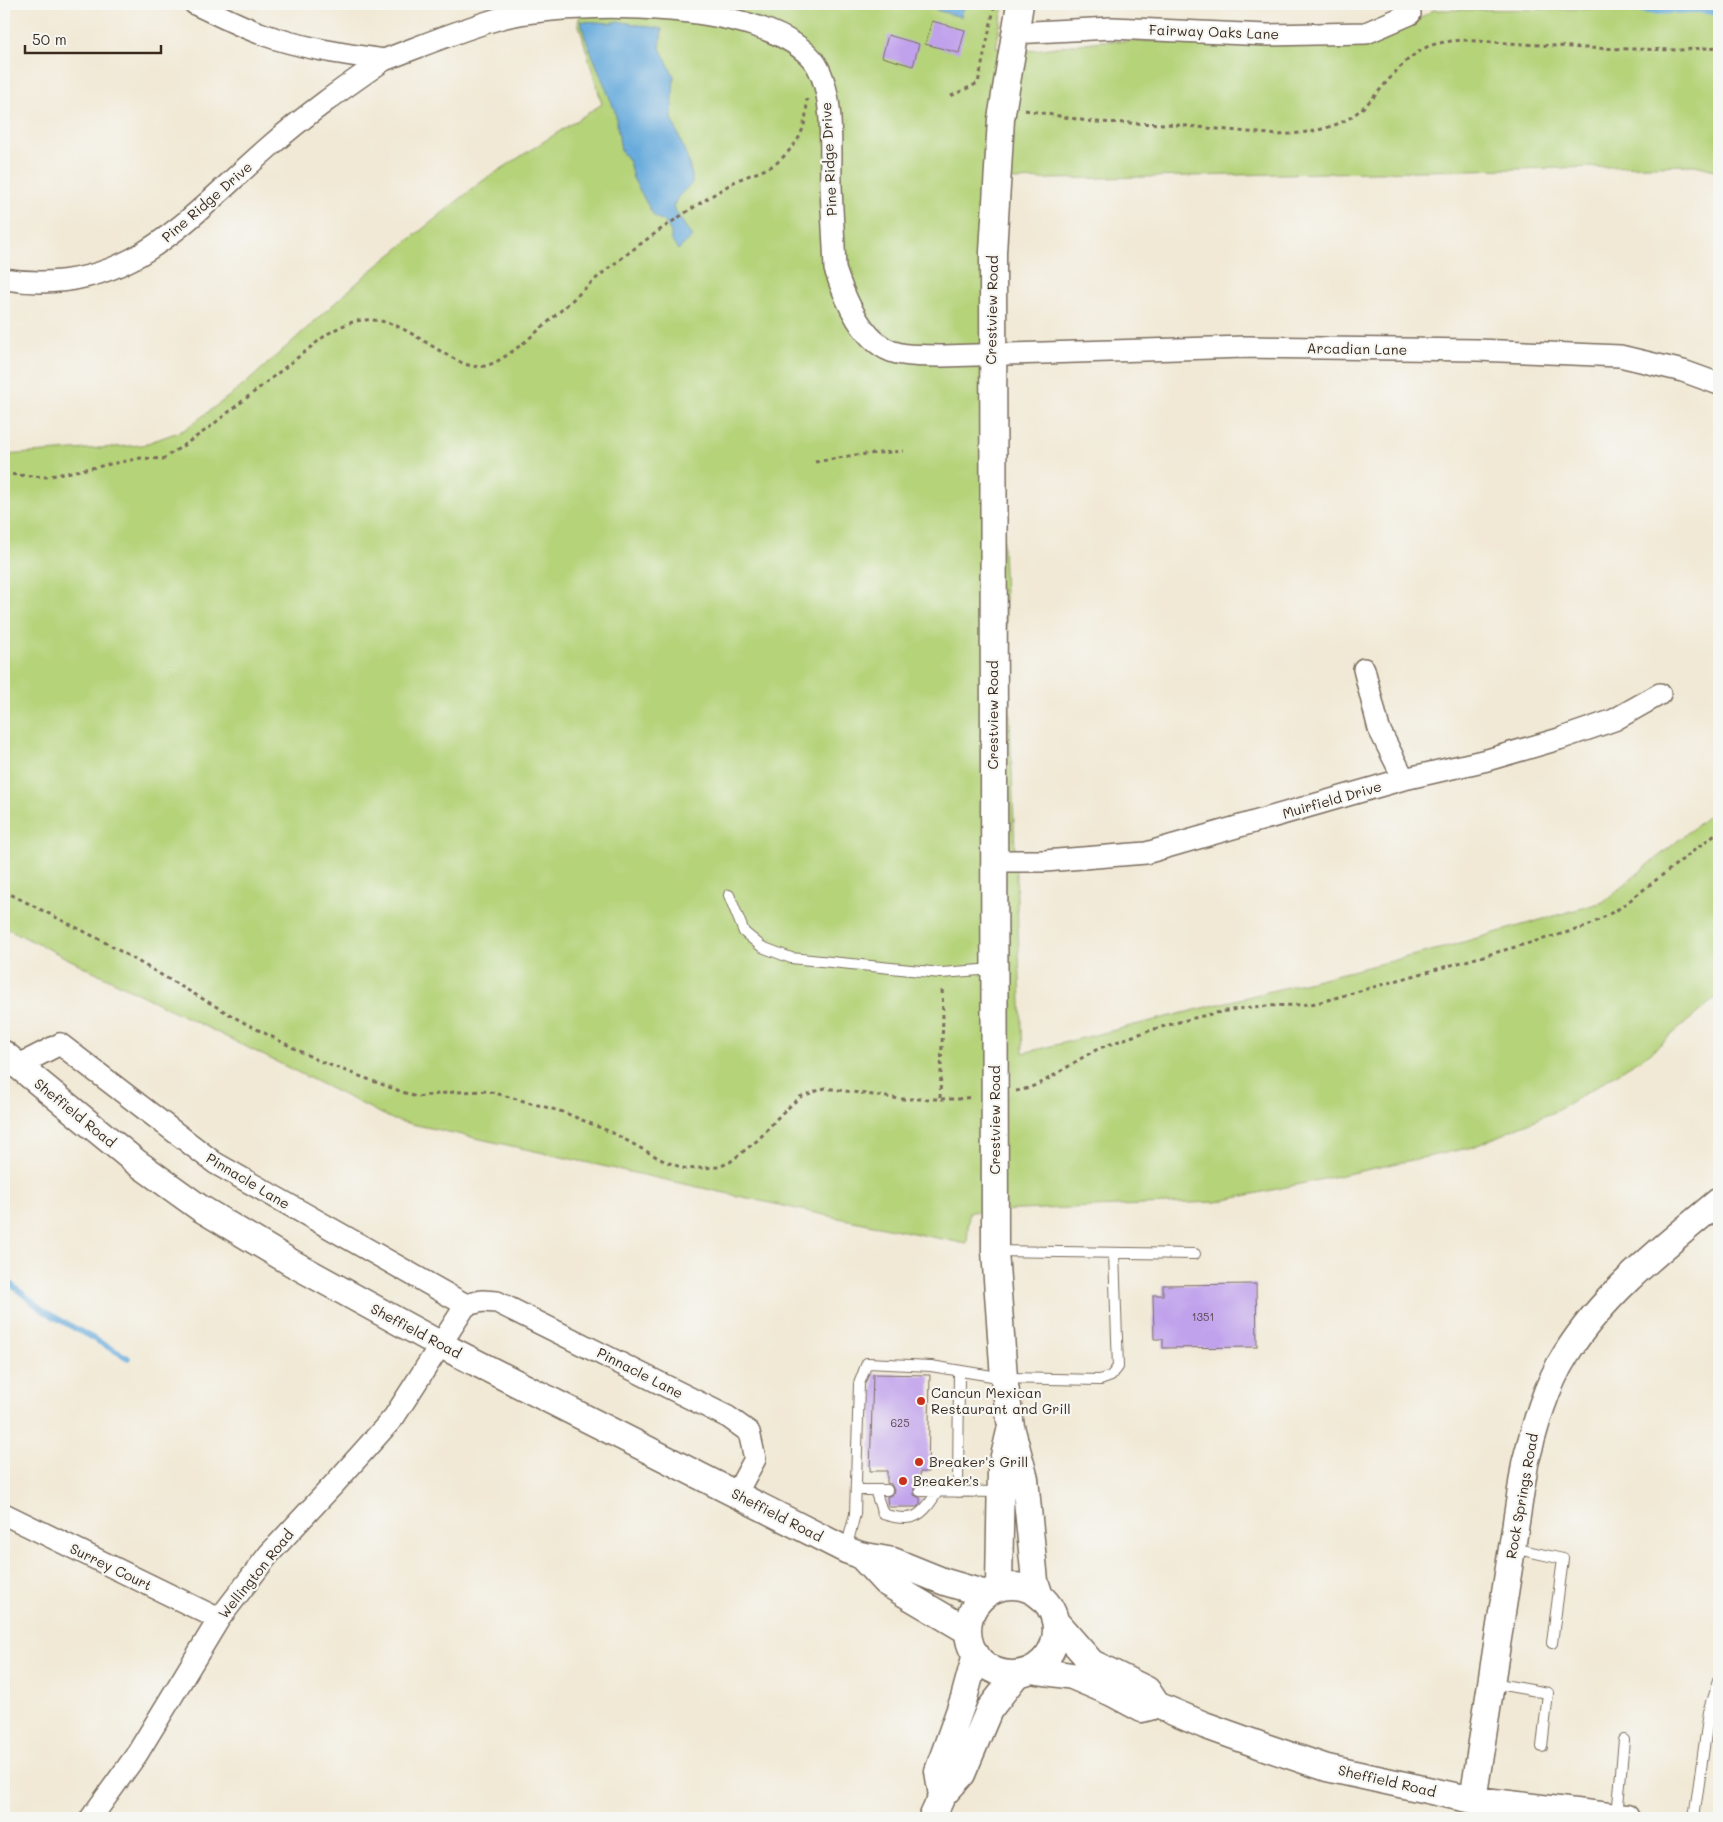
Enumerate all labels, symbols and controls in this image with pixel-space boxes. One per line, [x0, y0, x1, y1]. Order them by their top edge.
street label: Fairway Oaks Lane [1149, 20, 1279, 43]
scale bar [25, 22, 161, 54]
text: 50 m [32, 29, 67, 49]
street label: Pine Ridge Drive [816, 102, 841, 217]
street label: Pine Ridge Drive [157, 157, 256, 246]
street label: Crestview Road [981, 255, 1002, 365]
street label: Arcadian Lane [1307, 338, 1407, 359]
street label: Crestview Road [983, 660, 1002, 770]
street label: Muirfield Drive [1280, 776, 1384, 823]
street label: Crestview Road [985, 1065, 1004, 1175]
street label: Sheffield Road [30, 1074, 120, 1152]
street label: Pinnacle Lane [203, 1148, 294, 1213]
street label: Sheffield Road [368, 1299, 465, 1362]
house number: 1351 [1192, 1309, 1214, 1324]
street label: Pinnacle Lane [594, 1343, 687, 1402]
place label: Cancun Mexican Restaurant and Grill [931, 1383, 1071, 1418]
marker: Cancun Mexican Restaurant and Grill [915, 1395, 927, 1407]
house number: 625 [890, 1415, 910, 1430]
street label: Rock Springs Road [1501, 1431, 1542, 1560]
place label: Breaker's Grill [929, 1452, 1028, 1471]
marker: Breaker's Grill [913, 1456, 925, 1468]
place label: Breaker's [913, 1471, 979, 1490]
marker: Breaker's [897, 1475, 909, 1487]
street label: Sheffield Road [728, 1483, 826, 1546]
street label: Wellington Road [214, 1525, 298, 1622]
street label: Surrey Court [67, 1538, 155, 1595]
street label: Sheffield Road [1336, 1760, 1438, 1801]

